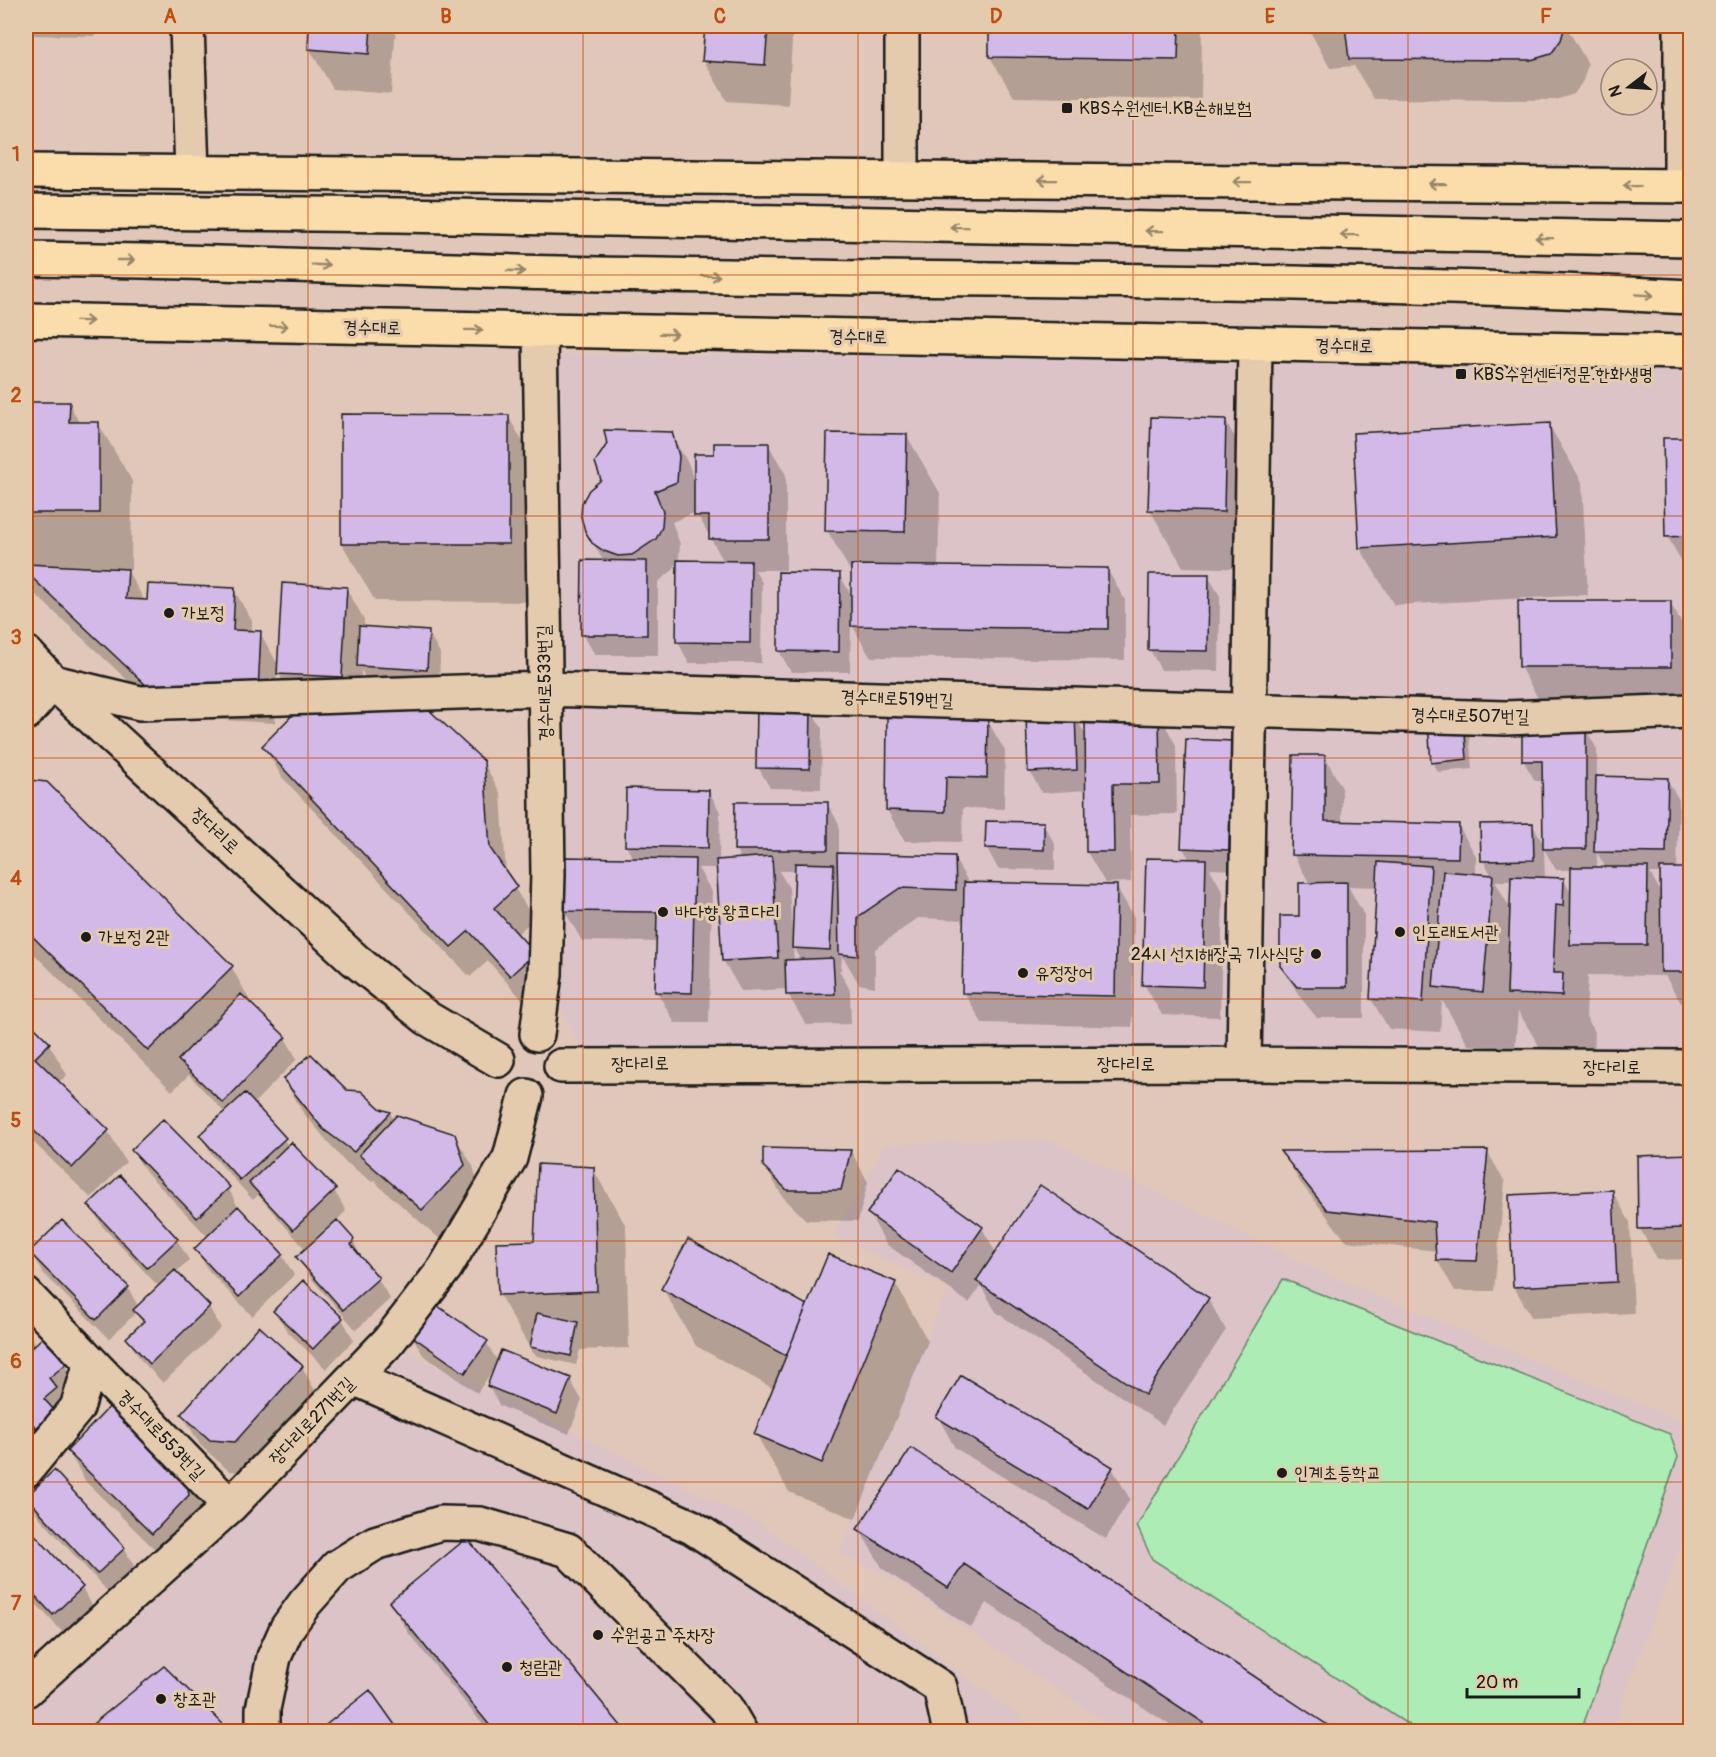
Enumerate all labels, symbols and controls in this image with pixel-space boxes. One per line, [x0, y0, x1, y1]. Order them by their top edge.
text: A [164, 4, 177, 29]
text: B [440, 4, 452, 29]
text: C [714, 4, 726, 29]
text: D [990, 4, 1003, 29]
text: E [1265, 4, 1276, 29]
text: F [1540, 4, 1552, 29]
north arrow [1599, 57, 1659, 117]
text: N [1604, 83, 1627, 99]
place label: KBS수원센터.KB손해보험 [1079, 97, 1251, 120]
marker: KBS수원센터.KB손해보험 [1060, 101, 1074, 115]
text: 1 [12, 142, 20, 167]
one-way arrow [1038, 174, 1058, 186]
one-way arrow [1233, 176, 1253, 188]
one-way arrow [1428, 178, 1448, 190]
one-way arrow [1623, 180, 1643, 191]
one-way arrow [949, 221, 969, 233]
one-way arrow [1144, 225, 1164, 237]
one-way arrow [1339, 229, 1359, 240]
one-way arrow [1534, 233, 1554, 244]
one-way arrow [115, 254, 135, 266]
one-way arrow [310, 260, 330, 271]
one-way arrow [505, 265, 525, 277]
one-way arrow [700, 270, 720, 282]
one-way arrow [1634, 289, 1654, 300]
one-way arrow [73, 316, 93, 327]
street label: 경수대로 [343, 316, 401, 340]
one-way arrow [268, 320, 288, 331]
one-way arrow [463, 324, 483, 336]
street label: 경수대로 [829, 325, 887, 349]
one-way arrow [658, 328, 678, 340]
street label: 경수대로 [1315, 334, 1373, 358]
place label: KBS수원센터정문.한화생명 [1473, 363, 1653, 386]
marker: KBS수원센터정문.한화생명 [1454, 367, 1468, 381]
text: 2 [10, 383, 22, 408]
place label: 가보정 [181, 602, 224, 625]
marker: 가보정 [162, 606, 176, 620]
street label: 경수대로533번길 [532, 624, 558, 742]
text: 3 [10, 625, 22, 650]
street label: 경수대로519번길 [840, 686, 954, 712]
street label: 경수대로507번길 [1411, 703, 1530, 729]
street label: 장다리로 [186, 803, 244, 859]
text: 4 [10, 866, 22, 891]
place label: 바다향 왕코다리 [675, 901, 780, 924]
marker: 바다향 왕코다리 [656, 905, 670, 919]
place label: 인도래도서관 [1412, 921, 1499, 944]
marker: 인도래도서관 [1393, 925, 1407, 939]
place label: 가보정 2관 [98, 926, 170, 949]
marker: 가보정 2관 [79, 930, 93, 944]
place label: 24시 선지해장국 기사식당 [1131, 943, 1305, 966]
marker: 24시 선지해장국 기사식당 [1309, 947, 1323, 961]
place label: 유정장어 [1035, 962, 1093, 985]
marker: 유정장어 [1016, 966, 1030, 980]
street label: 장다리로 [611, 1052, 669, 1076]
street label: 장다리로 [1097, 1053, 1155, 1076]
street label: 장다리로 [1583, 1056, 1641, 1079]
text: 5 [11, 1108, 22, 1133]
text: 6 [10, 1349, 22, 1374]
street label: 장다리로271번길 [264, 1372, 360, 1470]
street label: 경수대로553번길 [112, 1385, 210, 1485]
place label: 인계초등학교 [1294, 1462, 1381, 1485]
marker: 인계초등학교 [1275, 1466, 1289, 1480]
text: 7 [11, 1591, 22, 1616]
place label: 수원공고 주차장 [610, 1624, 715, 1647]
marker: 수원공고 주차장 [591, 1628, 605, 1642]
place label: 청람관 [519, 1656, 562, 1679]
marker: 청람관 [500, 1660, 514, 1674]
scale bar [1467, 1661, 1580, 1699]
text: 20 m [1476, 1671, 1518, 1694]
place label: 창조관 [173, 1688, 216, 1711]
marker: 창조관 [154, 1692, 168, 1706]

